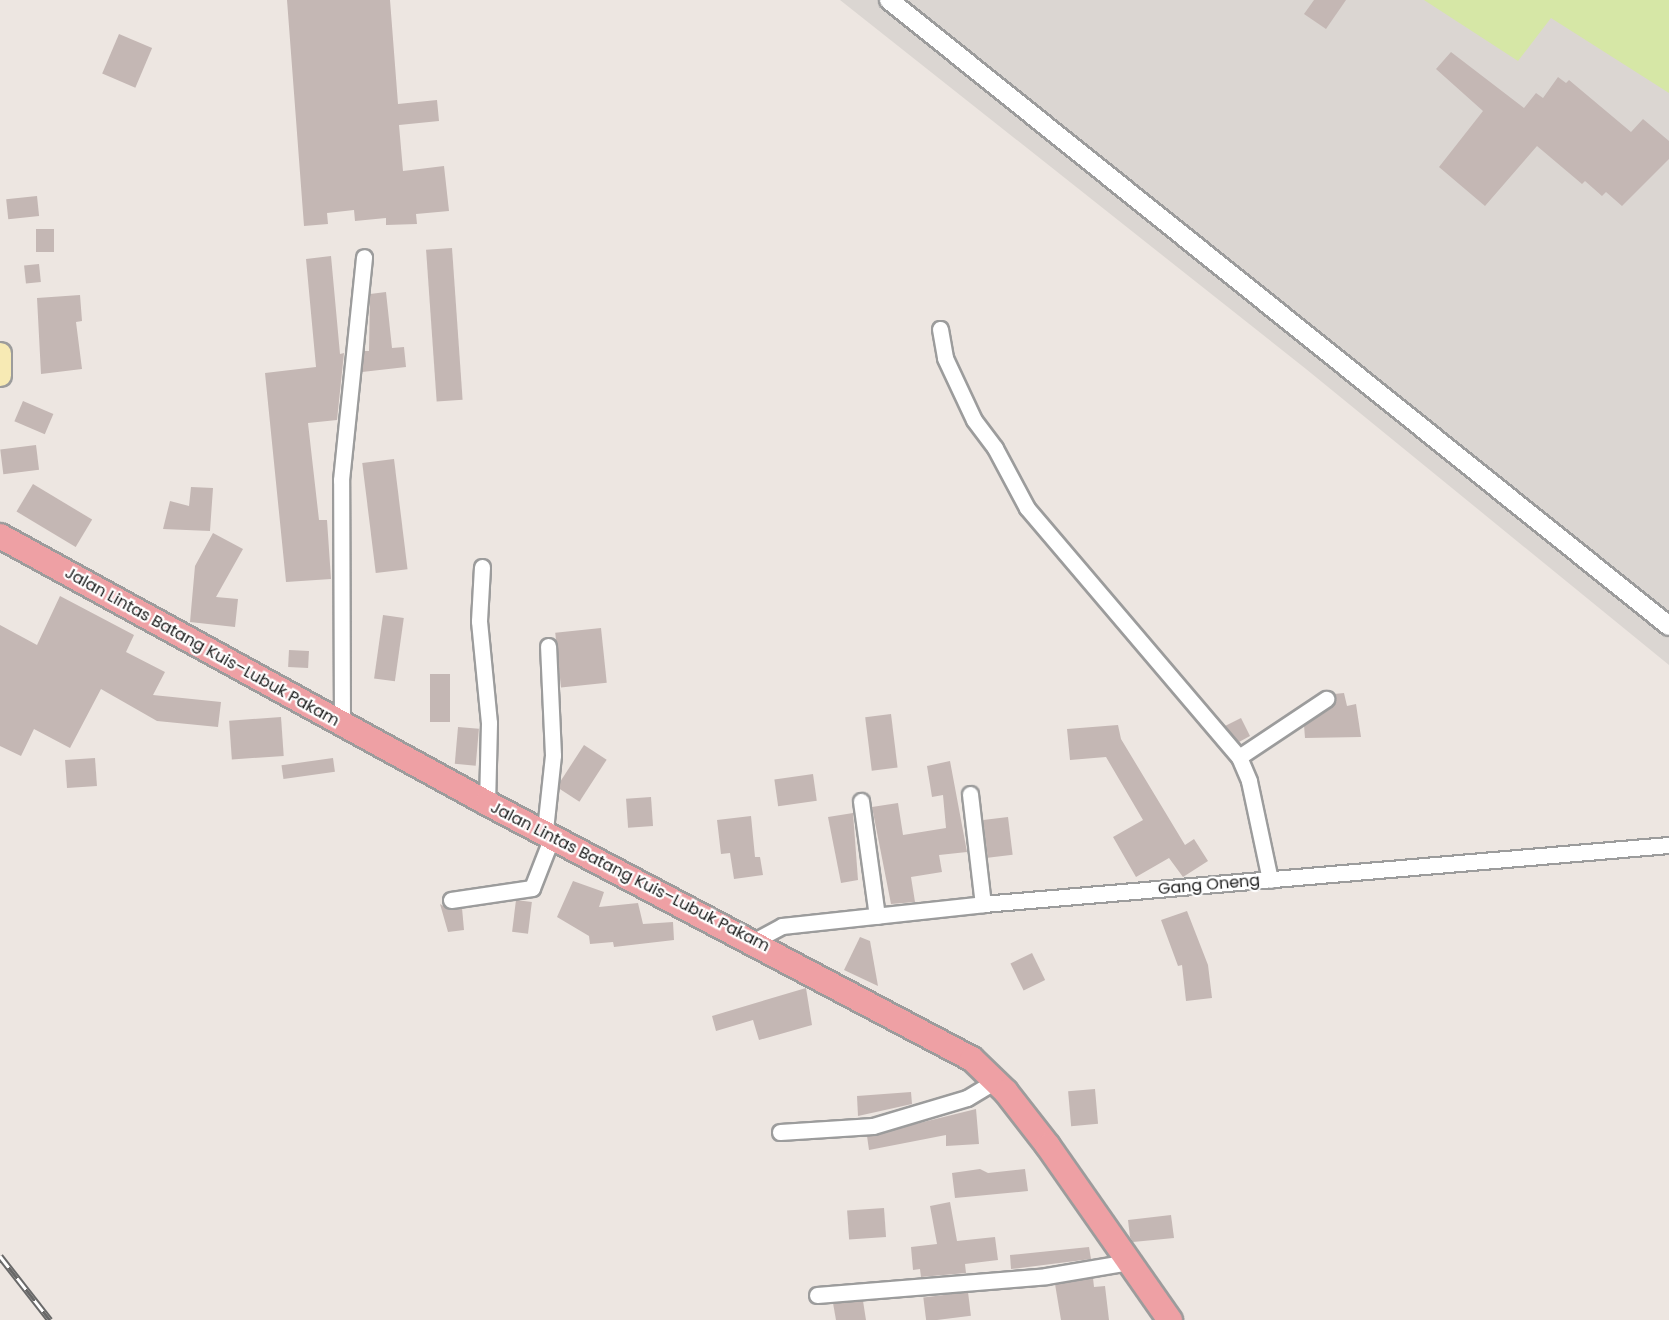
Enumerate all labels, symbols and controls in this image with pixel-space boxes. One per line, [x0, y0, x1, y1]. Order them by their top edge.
street label: Jalan Lintas Batang Kuis–Lubuk Pakam [61, 563, 343, 731]
street label: Jalan Lintas Batang Kuis–Lubuk Pakam [487, 798, 773, 956]
street label: Gang Oneng [1157, 871, 1261, 899]

